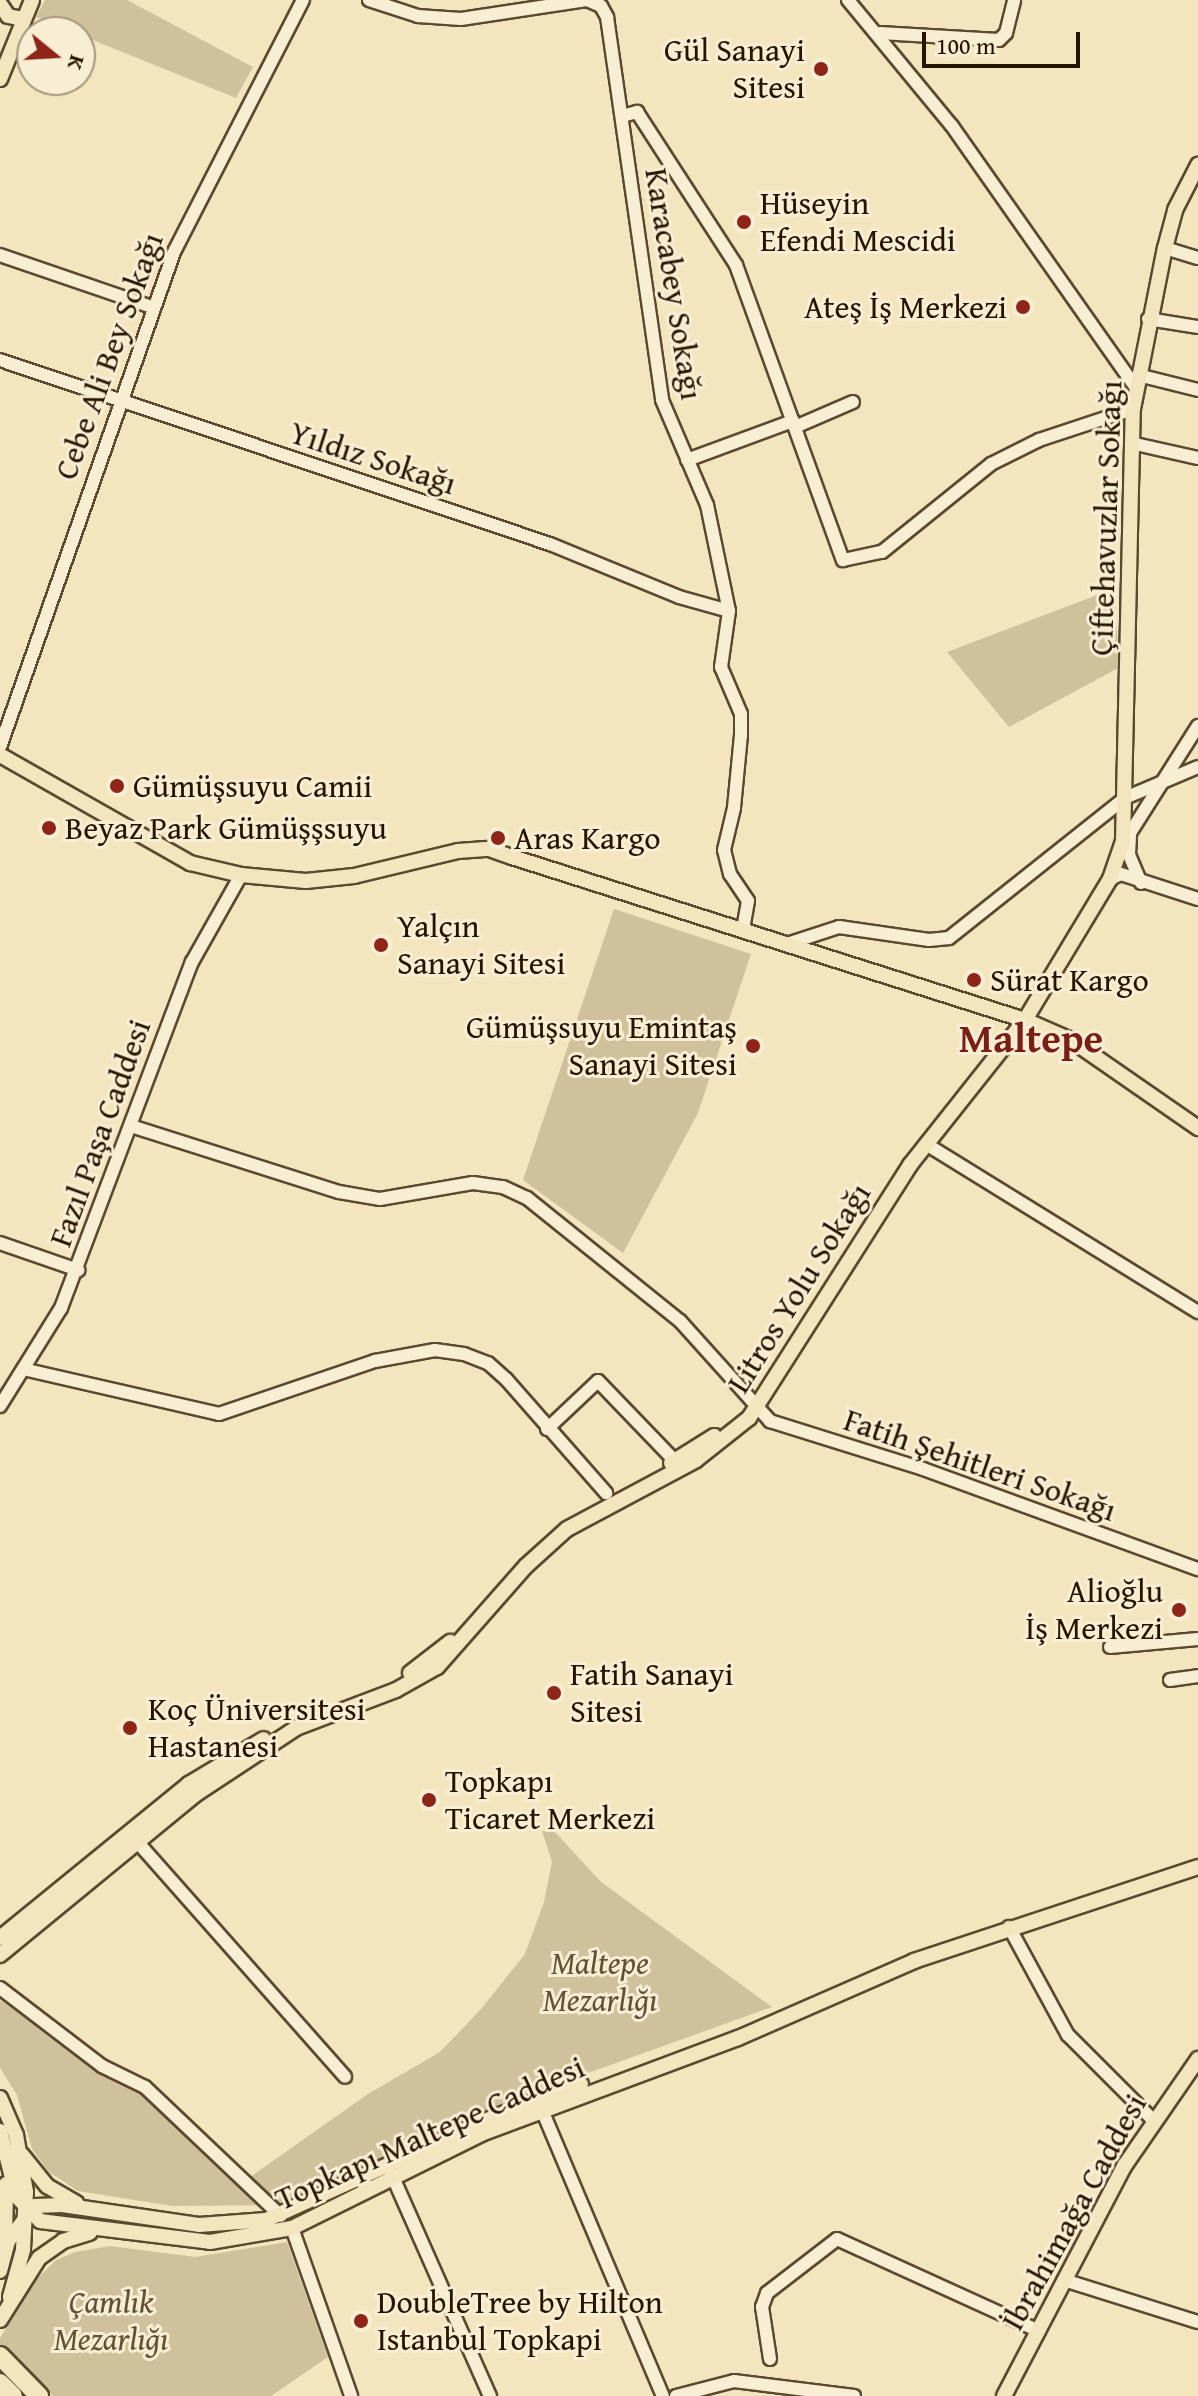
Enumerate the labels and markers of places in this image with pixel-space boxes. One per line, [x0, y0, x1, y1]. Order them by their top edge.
place label: Gül Sanayi Sitesi [664, 32, 805, 107]
marker: Gül Sanayi Sitesi [812, 60, 830, 78]
place label: Hüseyin Efendi Mescidi [760, 185, 956, 260]
marker: Hüseyin Efendi Mescidi [735, 213, 753, 231]
place label: Ateş İş Merkezi [804, 288, 1007, 326]
marker: Ateş İş Merkezi [1014, 298, 1032, 316]
place label: Gümüşsuyu Camii [133, 767, 372, 805]
marker: Gümüşsuyu Camii [108, 777, 126, 795]
place label: Beyaz Park Gümüşşsuyu [65, 809, 387, 847]
marker: Beyaz Park Gümüşşsuyu [40, 819, 58, 837]
place label: Aras Kargo [514, 819, 661, 857]
marker: Aras Kargo [489, 829, 507, 847]
place label: Yalçın Sanayi Sitesi [397, 908, 565, 983]
marker: Yalçın Sanayi Sitesi [372, 936, 390, 954]
place label: Sürat Kargo [990, 961, 1149, 999]
marker: Sürat Kargo [965, 971, 983, 989]
place label: Gümüşsuyu Emintaş Sanayi Sitesi [466, 1009, 737, 1084]
marker: Gümüşsuyu Emintaş Sanayi Sitesi [744, 1037, 762, 1055]
place label: Alioğlu İş Merkezi [1025, 1573, 1163, 1648]
marker: Alioğlu İş Merkezi [1170, 1601, 1188, 1619]
place label: Fatih Sanayi Sitesi [570, 1656, 734, 1731]
marker: Fatih Sanayi Sitesi [545, 1684, 563, 1702]
place label: Koç Üniversitesi Hastanesi [148, 1691, 366, 1766]
marker: Koç Üniversitesi Hastanesi [119, 1717, 141, 1739]
place label: Topkapı Ticaret Merkezi [445, 1763, 655, 1838]
marker: Topkapı Ticaret Merkezi [420, 1791, 438, 1809]
place label: DoubleTree by Hilton Istanbul Topkapi [377, 2284, 663, 2359]
marker: DoubleTree by Hilton Istanbul Topkapi [352, 2312, 370, 2330]

